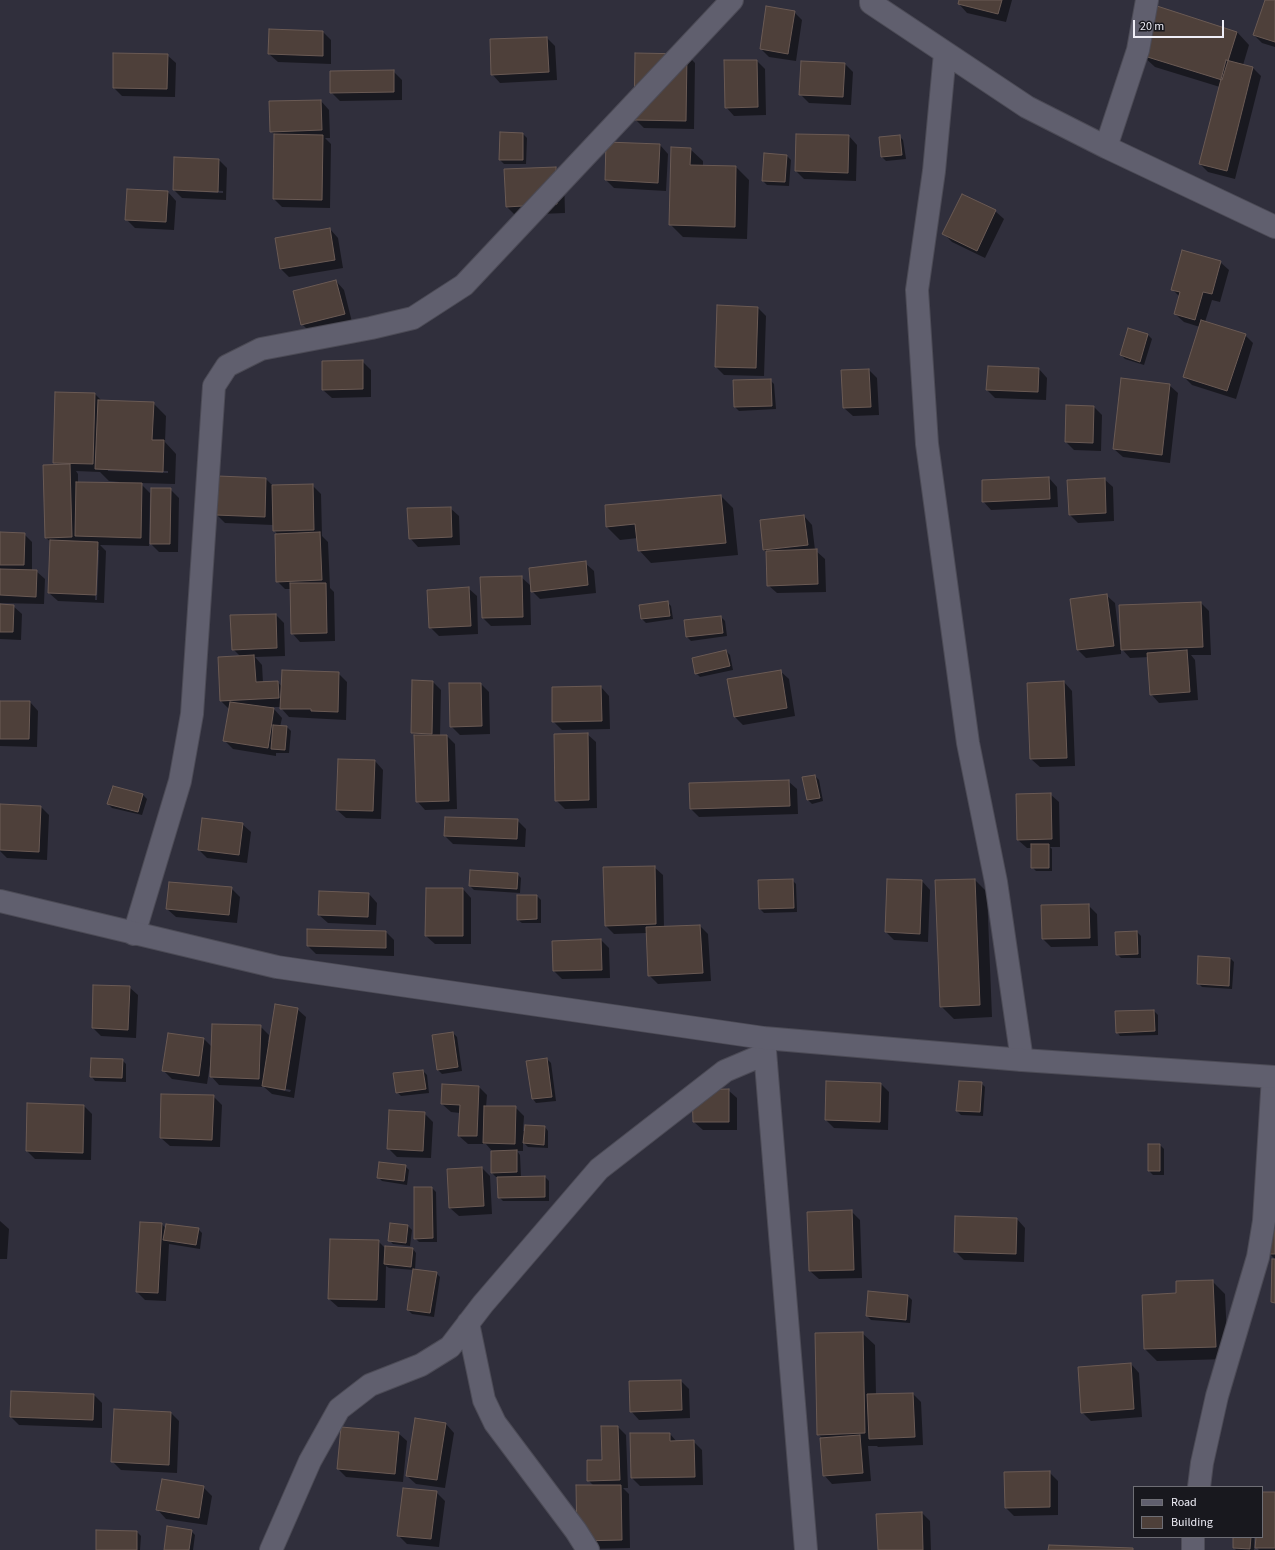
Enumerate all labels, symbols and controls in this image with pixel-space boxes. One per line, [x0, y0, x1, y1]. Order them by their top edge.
scale bar [1135, 12, 1226, 38]
text: 20 m [1140, 18, 1164, 35]
legend [1133, 1486, 1263, 1538]
text: Road [1171, 1494, 1197, 1511]
text: Building [1171, 1514, 1213, 1531]

